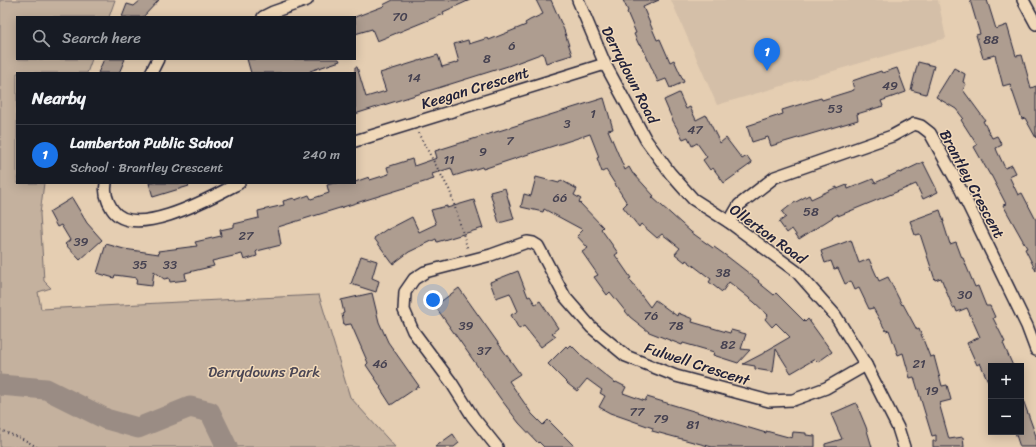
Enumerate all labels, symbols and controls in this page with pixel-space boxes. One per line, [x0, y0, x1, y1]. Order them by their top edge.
house number: 70 [392, 5, 408, 28]
search box [16, 16, 356, 60]
street label: Derrydown Road [594, 22, 666, 129]
text: Search here [62, 25, 141, 51]
icon: search [30, 27, 52, 49]
house number: 88 [983, 28, 999, 51]
house number: 6 [508, 34, 516, 57]
pin: 1 [754, 38, 780, 71]
house number: 8 [483, 47, 491, 70]
street label: Keegan Crescent [418, 59, 533, 117]
house number: 14 [407, 66, 421, 89]
house number: 49 [882, 74, 898, 97]
text: Nearby [32, 83, 86, 113]
house number: 53 [827, 97, 843, 120]
house number: 1 [590, 102, 596, 125]
house number: 3 [563, 112, 571, 135]
house number: 47 [687, 118, 704, 141]
street label: Brantley Crescent [932, 125, 1012, 244]
house number: 7 [506, 129, 515, 152]
text: Lamberton Public School [70, 130, 233, 156]
house number: 9 [479, 140, 487, 163]
text: 1 [42, 143, 48, 166]
text: 240 m [303, 143, 340, 166]
house number: 11 [443, 148, 455, 171]
text: School · Brantley Crescent [70, 156, 223, 179]
house number: 66 [553, 186, 567, 209]
street label: Ollerton Road [724, 197, 813, 272]
house number: 58 [803, 200, 819, 223]
house number: 27 [239, 224, 255, 247]
house number: 39 [73, 230, 89, 253]
house number: 35 [132, 253, 148, 276]
house number: 33 [163, 253, 177, 276]
house number: 38 [716, 261, 731, 284]
house number: 30 [957, 283, 973, 306]
your location [423, 290, 443, 310]
house number: 76 [644, 304, 658, 327]
house number: 39 [458, 314, 474, 337]
house number: 78 [668, 314, 684, 337]
house number: 82 [720, 333, 736, 356]
street label: Fulwell Crescent [641, 335, 754, 394]
house number: 37 [477, 339, 493, 362]
house number: 46 [372, 352, 388, 375]
house number: 21 [912, 352, 926, 375]
park label: Derrydowns Park [208, 359, 320, 385]
map controls [988, 363, 1024, 435]
button: + [988, 363, 1024, 399]
house number: 19 [925, 379, 939, 402]
button: − [988, 399, 1024, 435]
house number: 77 [630, 400, 646, 423]
house number: 79 [653, 407, 669, 430]
house number: 81 [686, 413, 700, 436]

